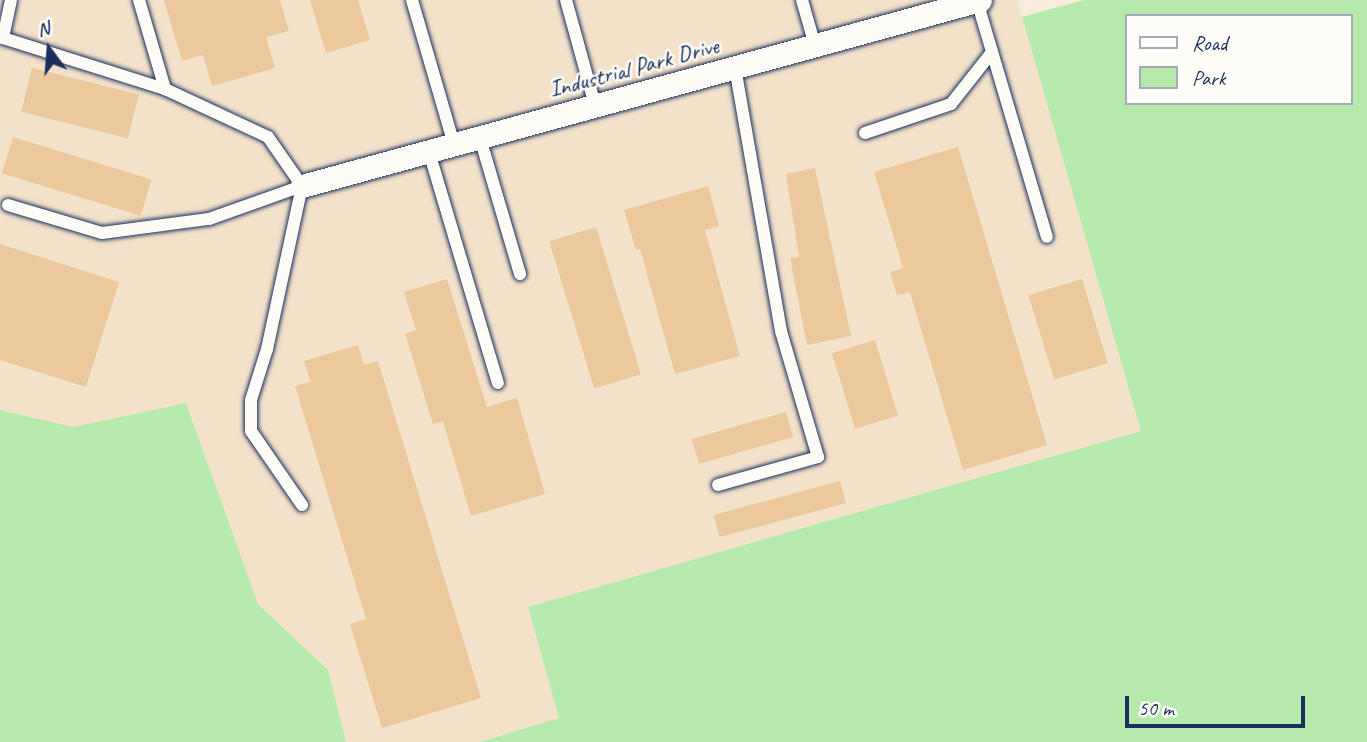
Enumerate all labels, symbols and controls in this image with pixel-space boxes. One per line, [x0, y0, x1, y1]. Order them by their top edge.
north arrow [14, 14, 84, 84]
legend [1126, 14, 1353, 105]
text: N [34, 16, 52, 42]
text: Road [1192, 30, 1227, 56]
street label: Industrial Park Drive [546, 32, 722, 104]
text: Park [1192, 65, 1225, 91]
scale bar [1129, 682, 1309, 726]
text: 50 m [1138, 695, 1174, 721]

